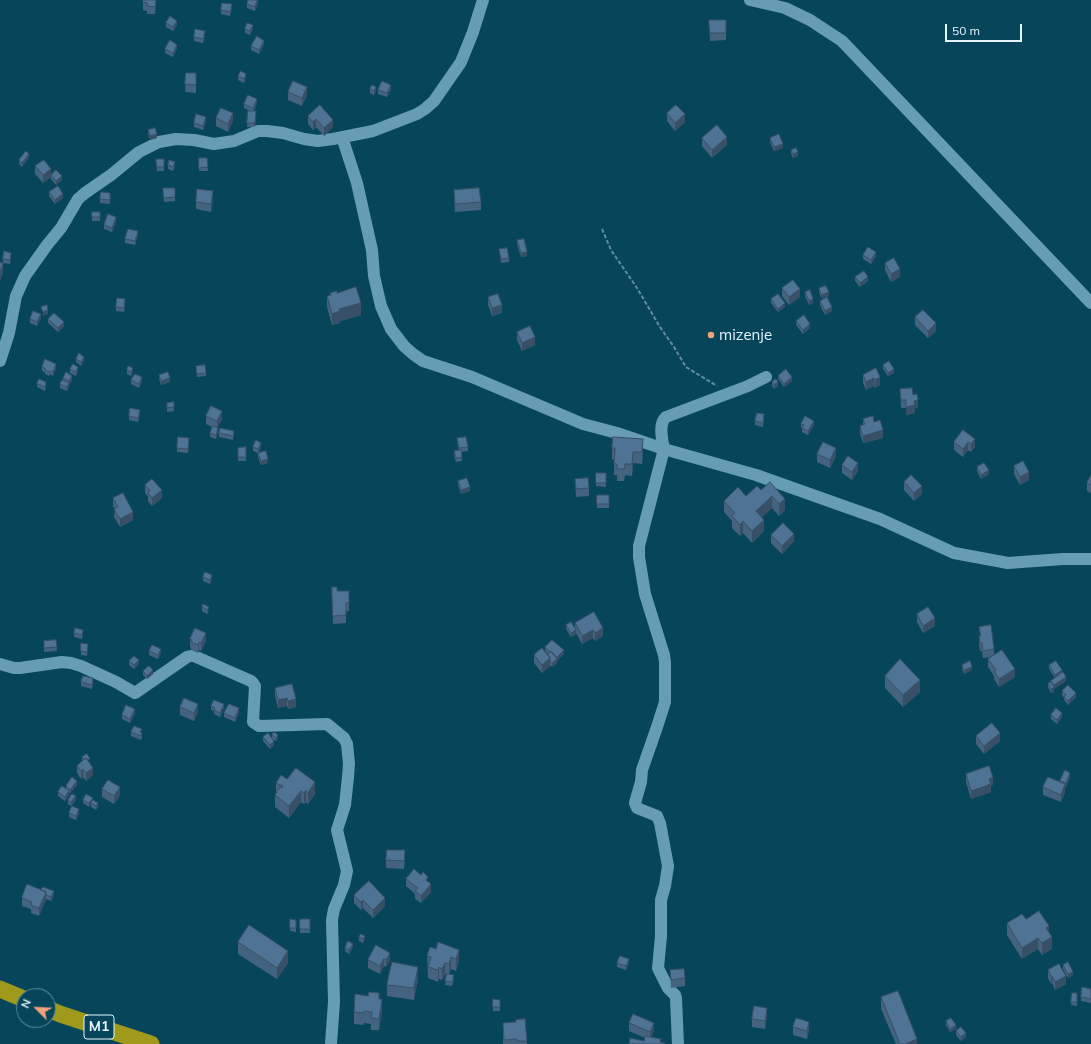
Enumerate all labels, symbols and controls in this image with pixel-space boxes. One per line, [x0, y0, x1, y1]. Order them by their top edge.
scale bar [947, 16, 1024, 42]
text: 50 m [952, 23, 980, 38]
place label: mizenje [719, 326, 772, 344]
marker: mizenje [706, 330, 716, 340]
north arrow [16, 988, 56, 1028]
text: N [18, 997, 34, 1010]
road number: M1 [84, 1015, 114, 1039]

